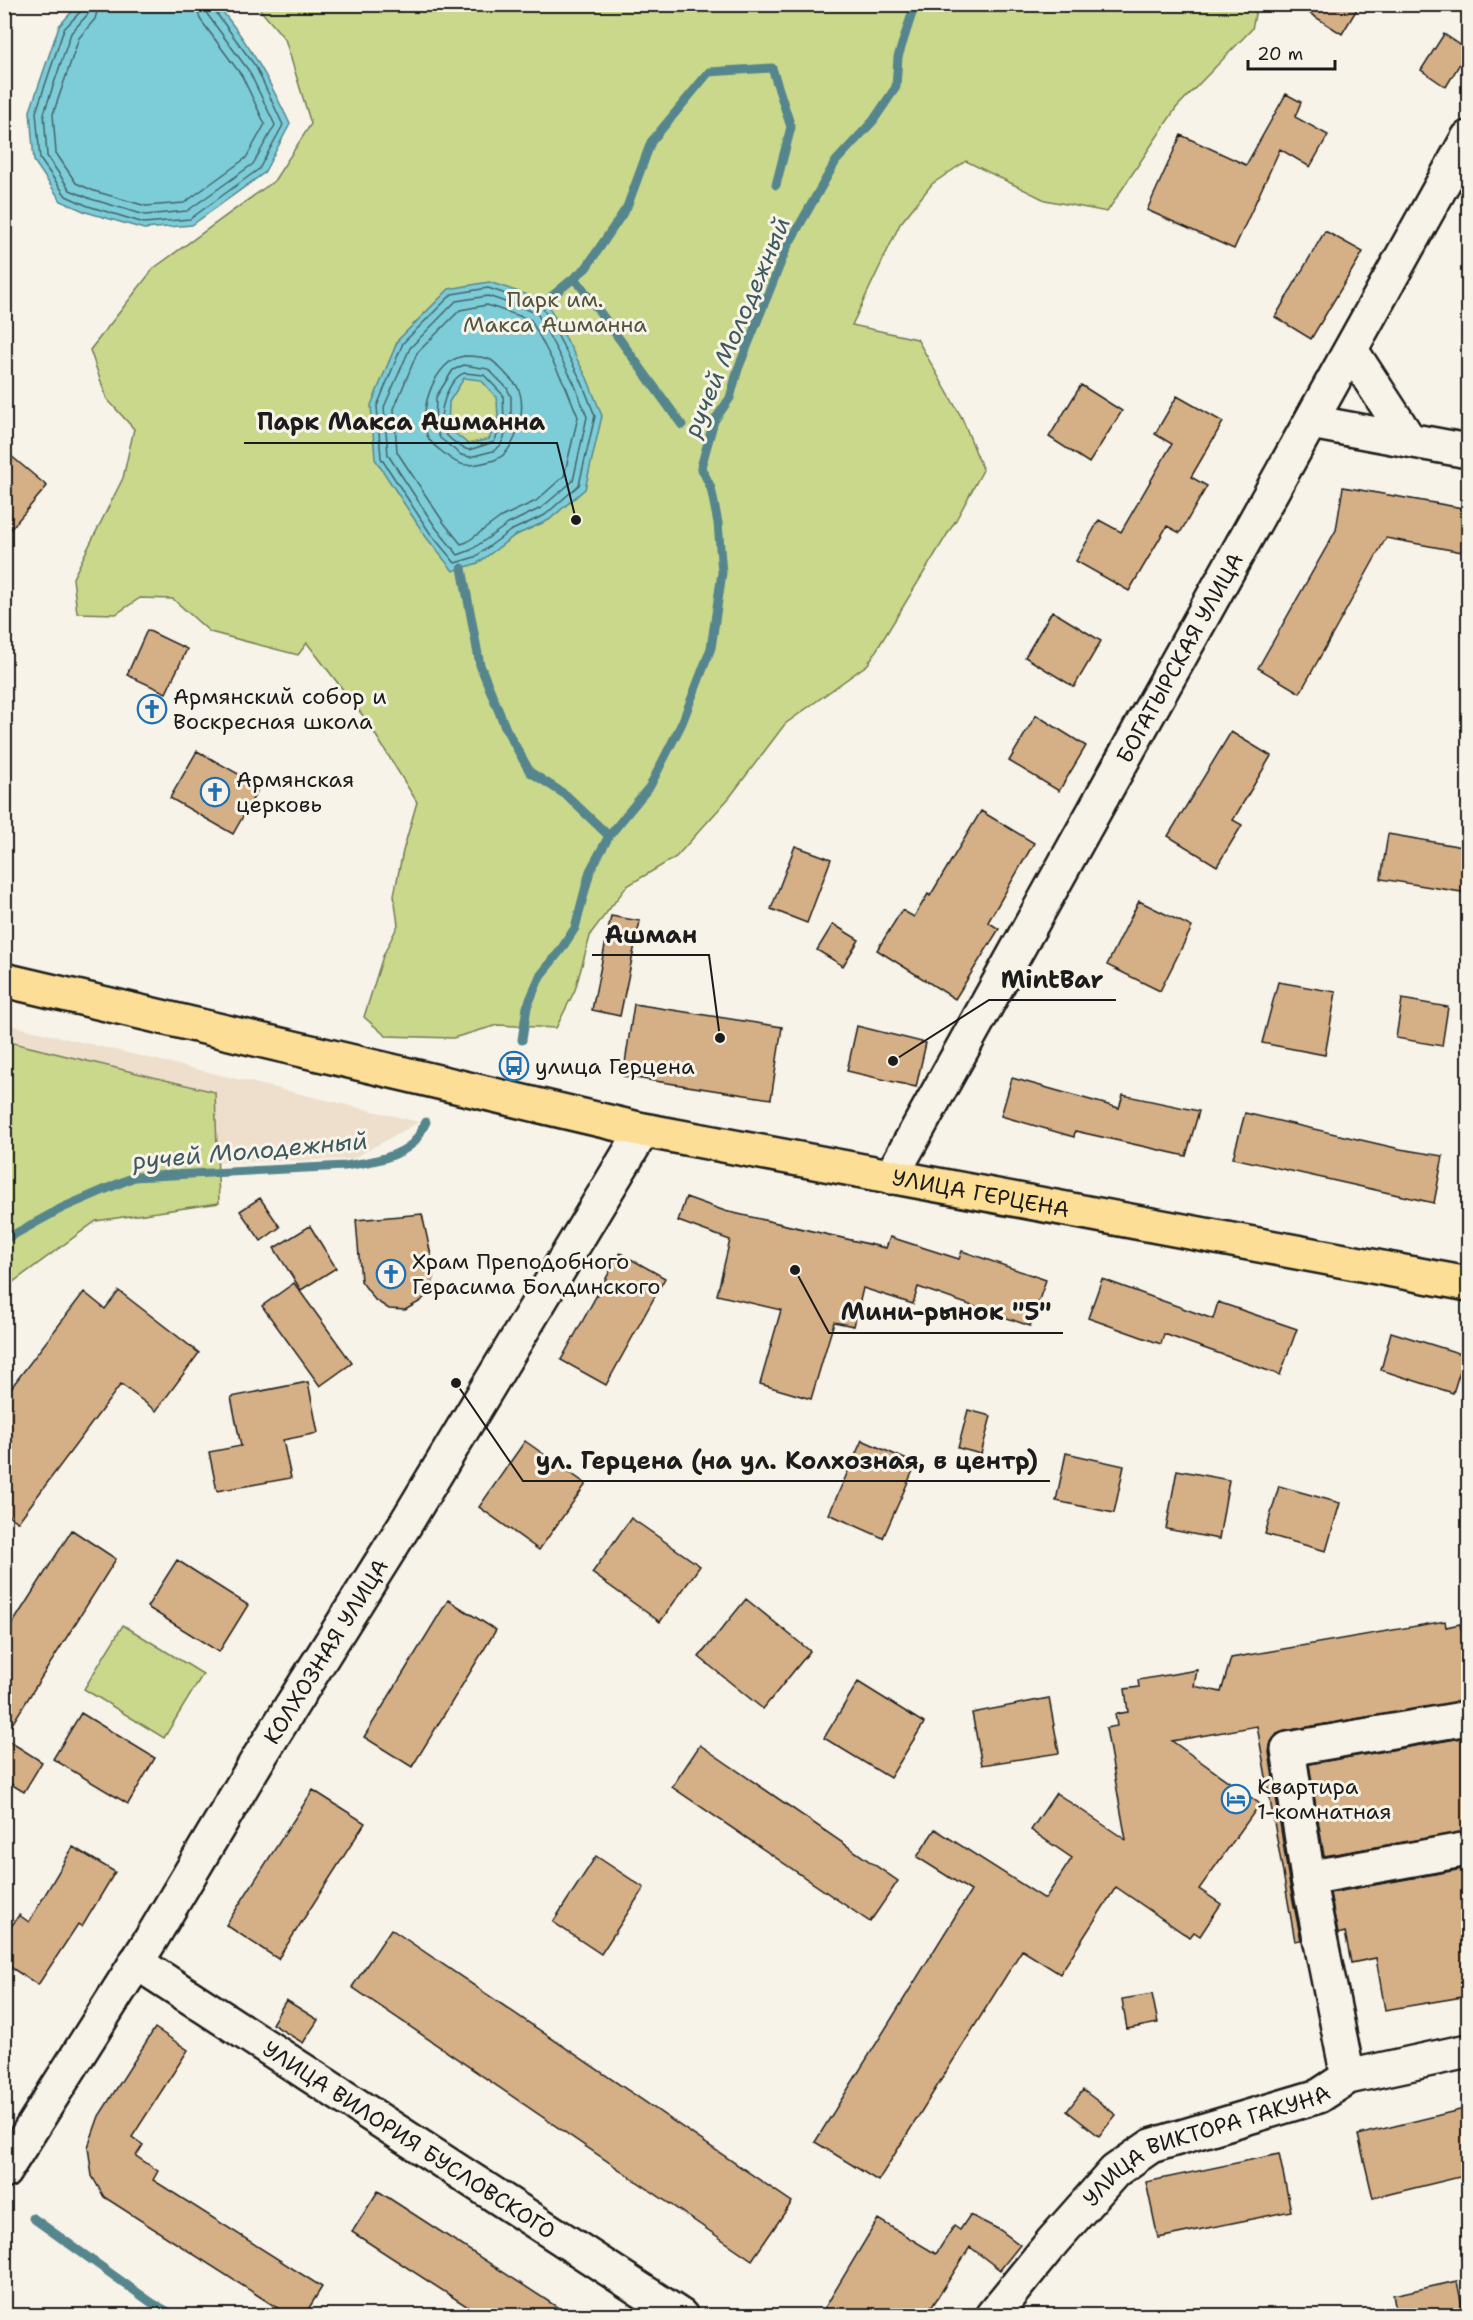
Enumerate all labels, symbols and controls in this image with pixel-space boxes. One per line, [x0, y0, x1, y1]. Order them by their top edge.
scale bar [1248, 33, 1335, 71]
text: 20 m [1257, 42, 1303, 66]
water label: ручей Молодежный [676, 212, 798, 443]
park label: Парк им. Макса Ашманна [463, 285, 647, 339]
callout: Парк Макса Ашманна [244, 401, 557, 443]
text: Парк Макса Ашманна [257, 406, 546, 438]
street label: БОГАТЫРСКАЯ УЛИЦА [1109, 547, 1249, 768]
place label: Армянский собор и Воскресная школа [173, 682, 387, 736]
church icon: Армянский собор и Воскресная школа [136, 693, 168, 725]
place label: Армянская церковь [236, 765, 354, 819]
church icon: Армянская церковь [199, 776, 231, 808]
callout: Ашман [592, 913, 709, 955]
text: Ашман [605, 919, 697, 951]
callout: MintBar [989, 958, 1116, 1000]
text: MintBar [1001, 964, 1103, 996]
bus stop icon: улица Герцена [498, 1050, 530, 1082]
place label: улица Герцена [535, 1052, 695, 1081]
water label: ручей Молодежный [130, 1125, 369, 1177]
street label: УЛИЦА ГЕРЦЕНА [890, 1162, 1072, 1224]
place label: Храм Преподобного Герасима Болдинского [412, 1247, 661, 1301]
church icon: Храм Преподобного Герасима Болдинского [375, 1258, 407, 1290]
callout: Мини-рынок "5" [829, 1291, 1063, 1333]
text: Мини-рынок "5" [841, 1296, 1051, 1328]
callout: ул. Герцена (на ул. Колхозная, в центр) [523, 1439, 1050, 1481]
text: ул. Герцена (на ул. Колхозная, в центр) [536, 1445, 1038, 1477]
street label: КОЛХОЗНАЯ УЛИЦА [257, 1553, 395, 1750]
place label: Квартира 1-комнатная [1257, 1772, 1392, 1826]
hotel icon: Квартира 1-комнатная [1220, 1783, 1252, 1815]
street label: УЛИЦА ВИЛОРИЯ БУСЛОВСКОГО [257, 2034, 561, 2245]
street label: УЛИЦА ВИКТОРА ГАКУНА [1076, 2078, 1336, 2212]

